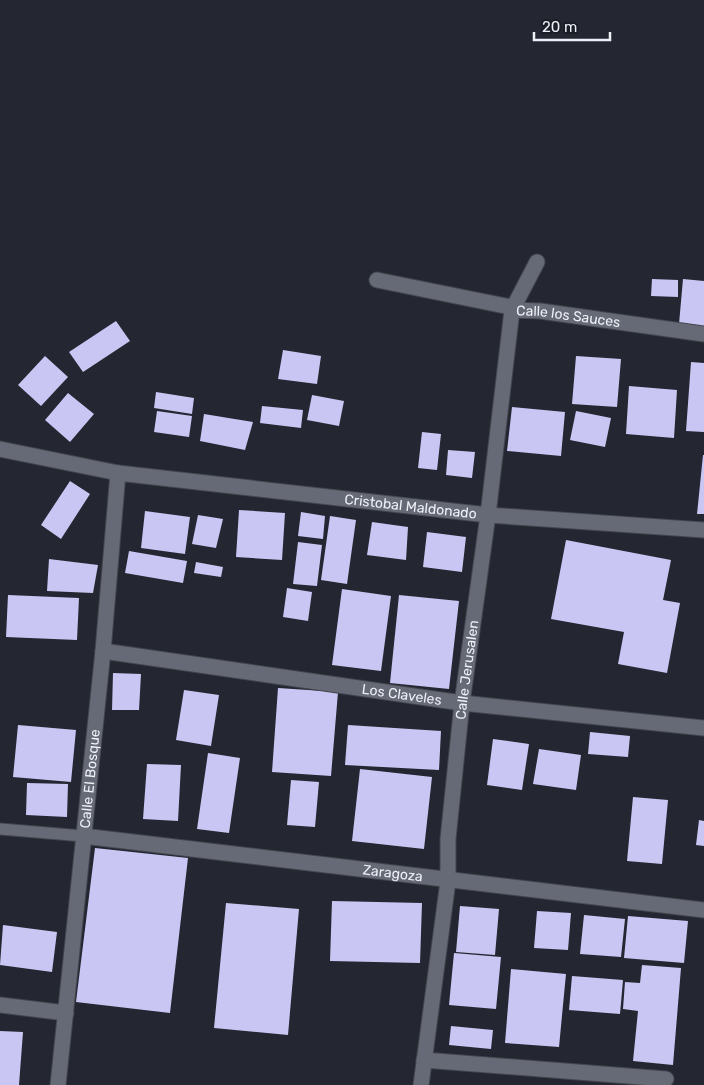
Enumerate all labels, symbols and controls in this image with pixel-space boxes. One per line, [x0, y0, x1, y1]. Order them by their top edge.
scale bar [534, 10, 610, 42]
text: 20 m [542, 18, 577, 36]
street label: Calle los Sauces [516, 302, 621, 331]
street label: Cristobal Maldonado [344, 491, 478, 523]
street label: Calle Jerusalen [452, 619, 482, 720]
street label: Los Claveles [361, 681, 443, 709]
street label: Calle El Bosque [77, 728, 104, 829]
street label: Zaragoza [362, 861, 424, 885]

